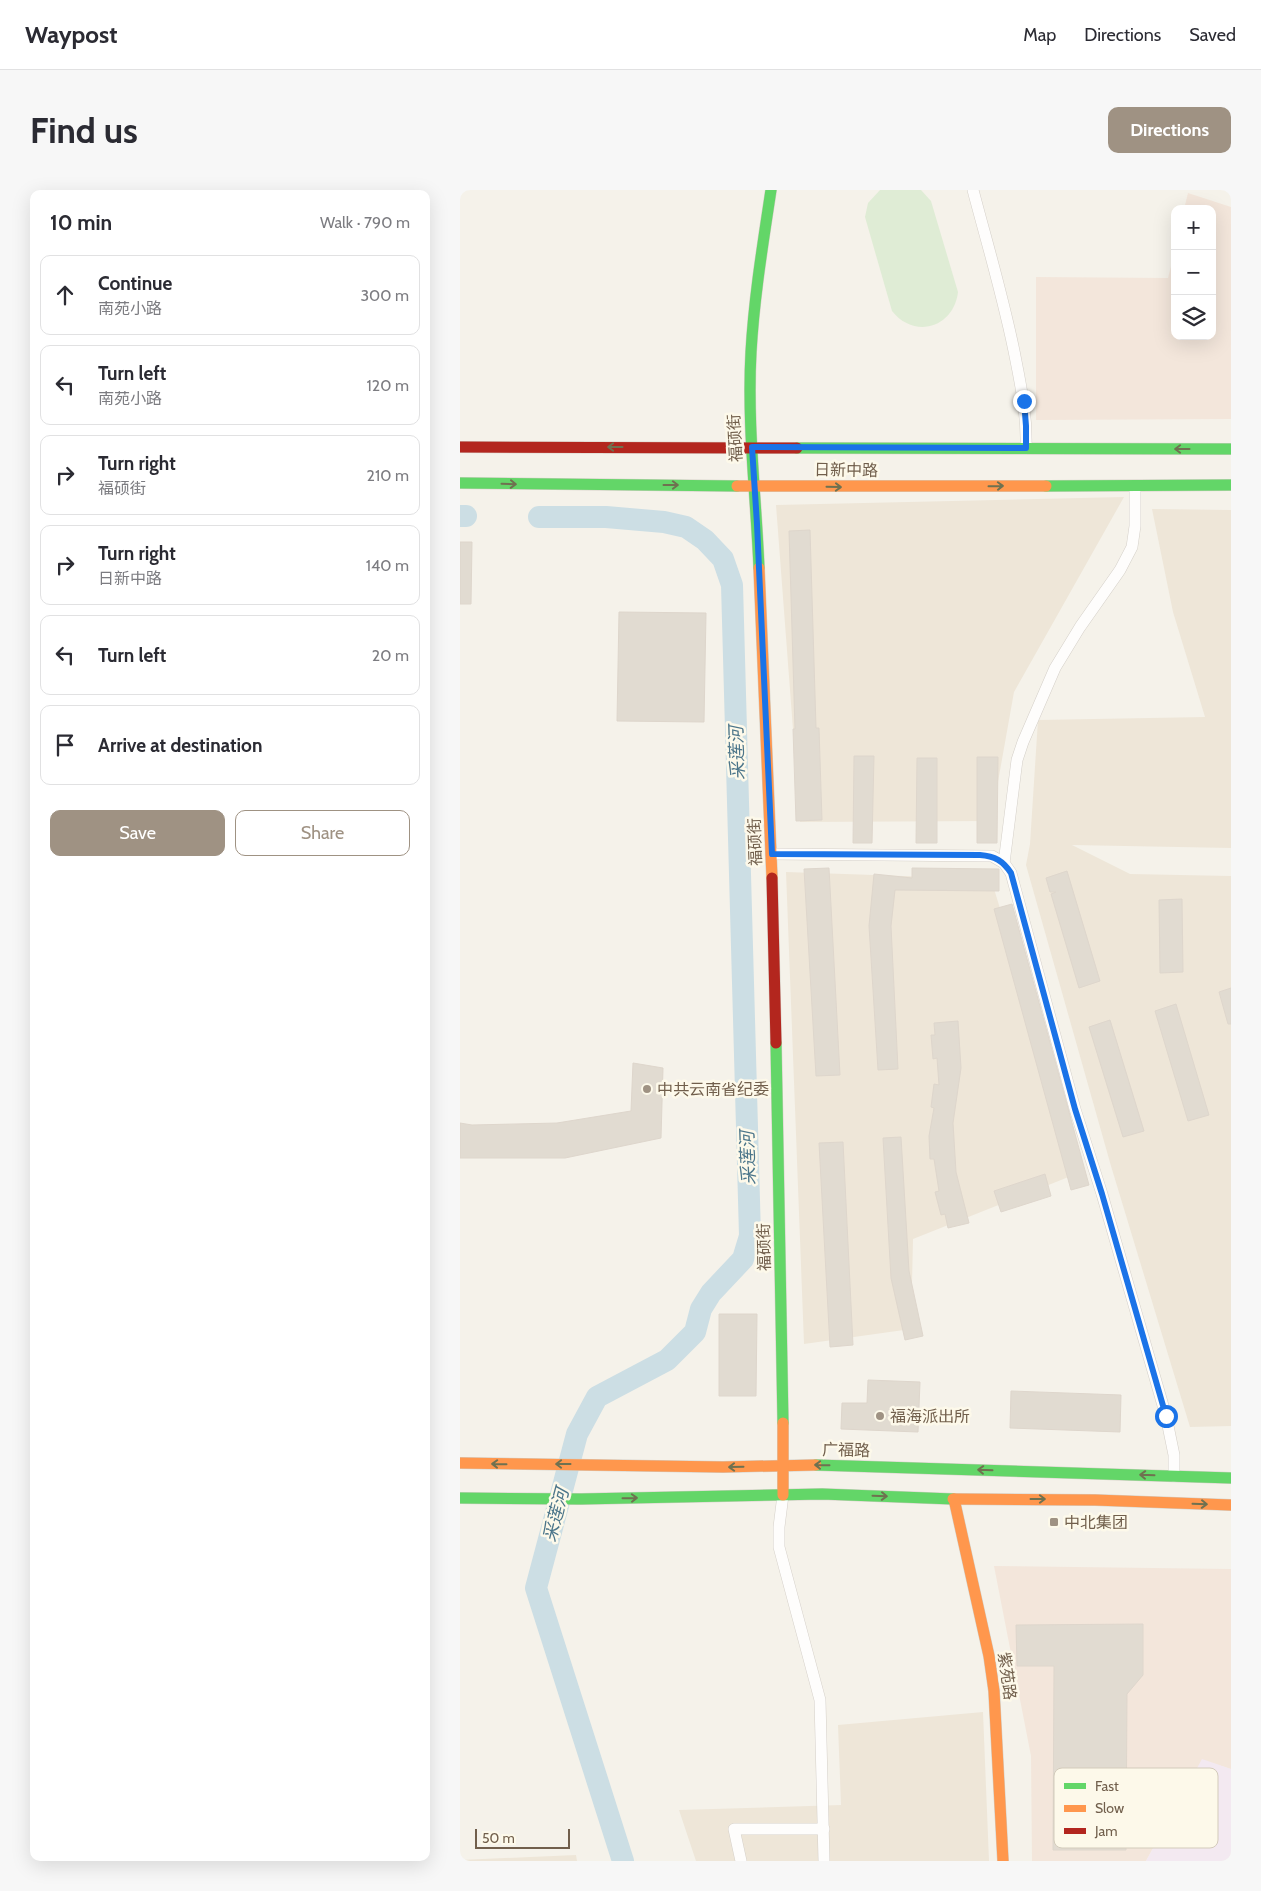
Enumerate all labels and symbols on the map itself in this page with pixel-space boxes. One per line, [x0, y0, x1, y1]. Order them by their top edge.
route end [1013, 390, 1036, 413]
street label: 福硕街 [724, 414, 746, 462]
one-way arrow [608, 442, 624, 452]
one-way arrow [1175, 444, 1191, 454]
street label: 日新中路 [814, 460, 878, 480]
one-way arrow [500, 479, 516, 488]
one-way arrow [662, 480, 679, 490]
one-way arrow [988, 481, 1004, 491]
one-way arrow [825, 482, 841, 491]
water label: 采莲河 [725, 723, 749, 780]
street label: 福硕街 [745, 818, 765, 866]
place label: 中共云南省纪委 [657, 1080, 769, 1099]
marker: 中共云南省纪委 [641, 1083, 653, 1095]
water label: 采莲河 [736, 1128, 760, 1185]
street label: 福硕街 [754, 1223, 774, 1271]
route start [1155, 1405, 1178, 1428]
place label: 福海派出所 [890, 1407, 970, 1426]
marker: 福海派出所 [874, 1410, 886, 1422]
street label: 广福路 [822, 1440, 870, 1460]
one-way arrow [491, 1459, 507, 1469]
one-way arrow [555, 1459, 572, 1469]
one-way arrow [815, 1460, 831, 1470]
one-way arrow [728, 1462, 744, 1472]
one-way arrow [977, 1465, 994, 1475]
one-way arrow [1140, 1470, 1156, 1480]
water label: 采莲河 [538, 1483, 574, 1544]
one-way arrow [872, 1492, 888, 1501]
one-way arrow [622, 1493, 638, 1503]
one-way arrow [1029, 1494, 1045, 1504]
one-way arrow [1192, 1499, 1208, 1508]
place label: 中北集团 [1064, 1513, 1128, 1532]
marker: 中北集团 [1048, 1516, 1060, 1528]
street label: 紫苑路 [994, 1651, 1020, 1701]
legend [1054, 1768, 1218, 1848]
text: Fast [1095, 1777, 1119, 1795]
text: Slow [1095, 1799, 1124, 1817]
text: Jam [1094, 1822, 1117, 1840]
scale bar [475, 1826, 570, 1849]

